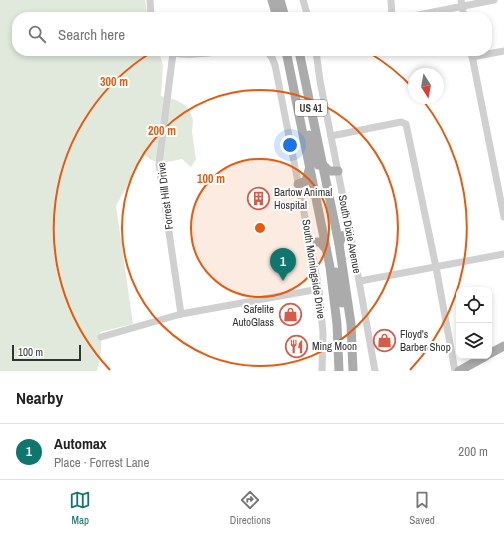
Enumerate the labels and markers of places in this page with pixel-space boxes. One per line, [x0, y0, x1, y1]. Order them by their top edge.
building icon: Bartow Animal Hospital [245, 185, 271, 211]
place label: Bartow Animal Hospital [274, 185, 332, 212]
centre of rings [253, 221, 267, 235]
pin: 1 [270, 248, 296, 281]
place label: Safelite AutoGlass [231, 302, 274, 329]
shop icon: Safelite AutoGlass [277, 302, 303, 328]
shop icon: Floyd's Barber Shop [371, 327, 397, 353]
place label: Floyd's Barber Shop [400, 327, 451, 354]
restaurant icon: Ming Moon [284, 333, 310, 359]
place label: Ming Moon [312, 339, 357, 353]

